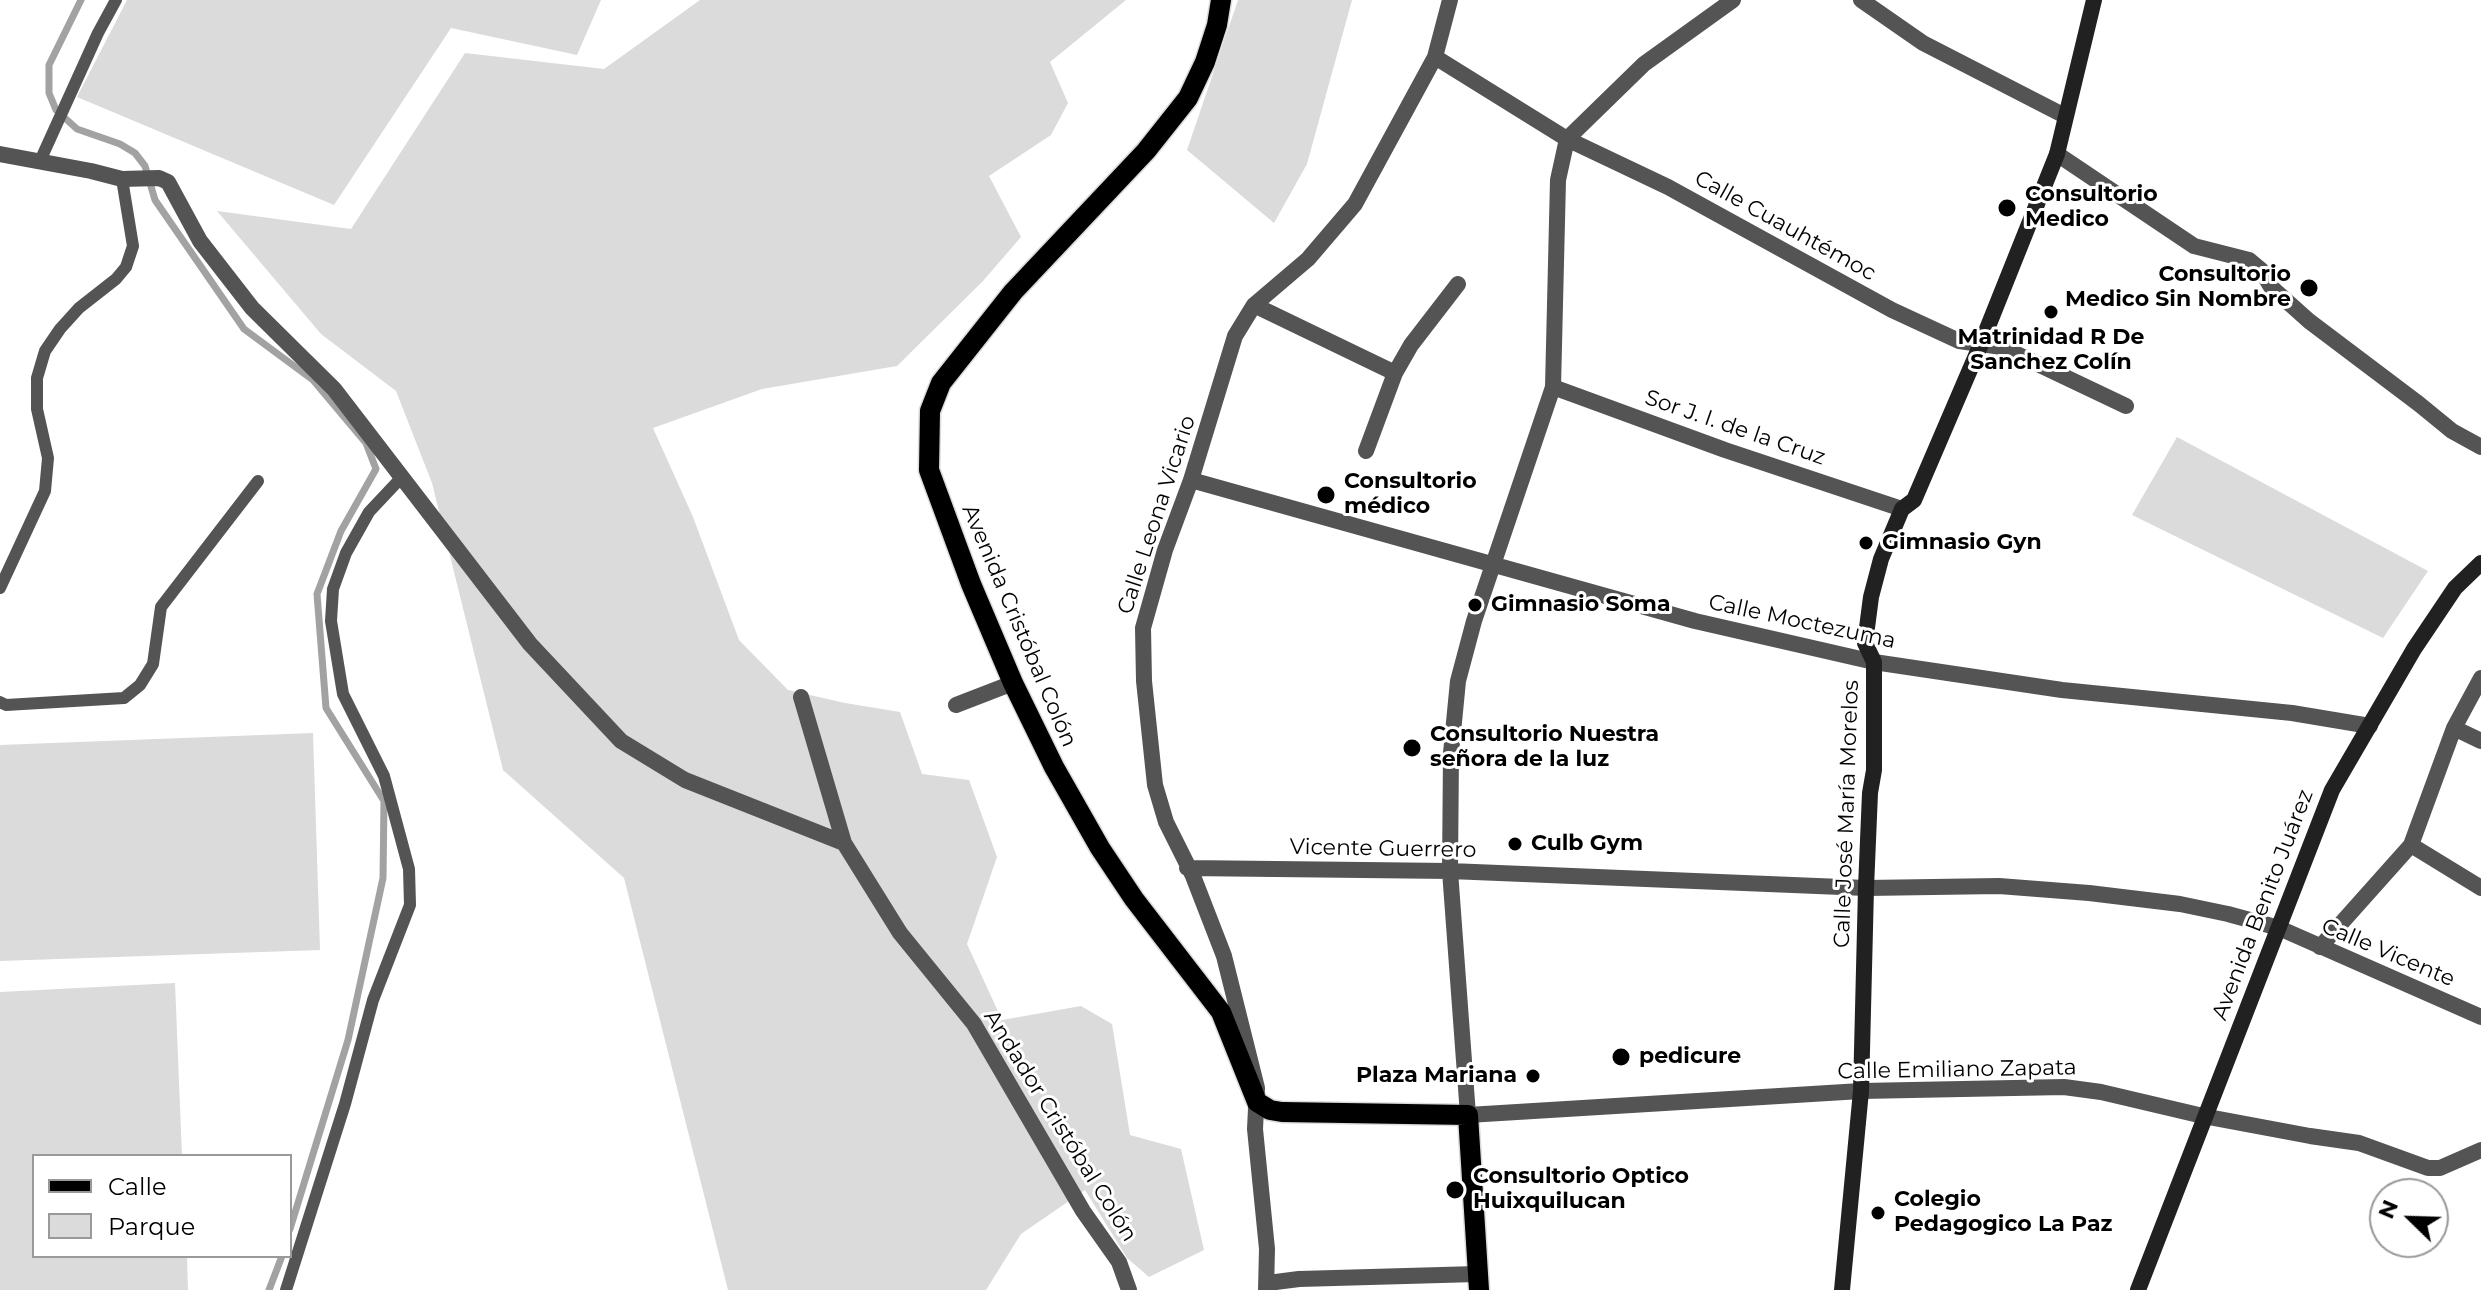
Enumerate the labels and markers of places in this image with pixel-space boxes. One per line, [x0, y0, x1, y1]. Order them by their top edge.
place label: Consultorio Medico [2025, 182, 2158, 234]
marker: Consultorio Medico [1996, 197, 2018, 219]
place label: Consultorio Medico Sin Nombre [2065, 262, 2291, 314]
marker: Consultorio Medico Sin Nombre [2298, 277, 2320, 299]
marker: Matrinidad R De Sanchez Colín [2042, 303, 2060, 321]
place label: Matrinidad R De Sanchez Colín [1958, 325, 2144, 376]
place label: Consultorio médico [1344, 469, 1477, 520]
marker: Consultorio médico [1315, 484, 1337, 506]
place label: Gimnasio Gyn [1882, 530, 2042, 556]
marker: Gimnasio Gyn [1857, 534, 1875, 552]
place label: Gimnasio Soma [1491, 592, 1670, 618]
marker: Gimnasio Soma [1466, 596, 1484, 614]
place label: Consultorio Nuestra señora de la luz [1430, 722, 1659, 774]
marker: Consultorio Nuestra señora de la luz [1401, 737, 1423, 759]
place label: Culb Gym [1531, 831, 1643, 857]
marker: Culb Gym [1506, 835, 1524, 853]
place label: pedicure [1639, 1044, 1741, 1070]
marker: pedicure [1610, 1046, 1632, 1068]
place label: Plaza Mariana [1356, 1063, 1517, 1089]
marker: Plaza Mariana [1524, 1067, 1542, 1085]
place label: Consultorio Optico Huixquilucan [1473, 1164, 1689, 1216]
marker: Consultorio Optico Huixquilucan [1444, 1179, 1466, 1201]
place label: Colegio Pedagogico La Paz [1894, 1187, 2112, 1238]
marker: Colegio Pedagogico La Paz [1869, 1204, 1887, 1222]

